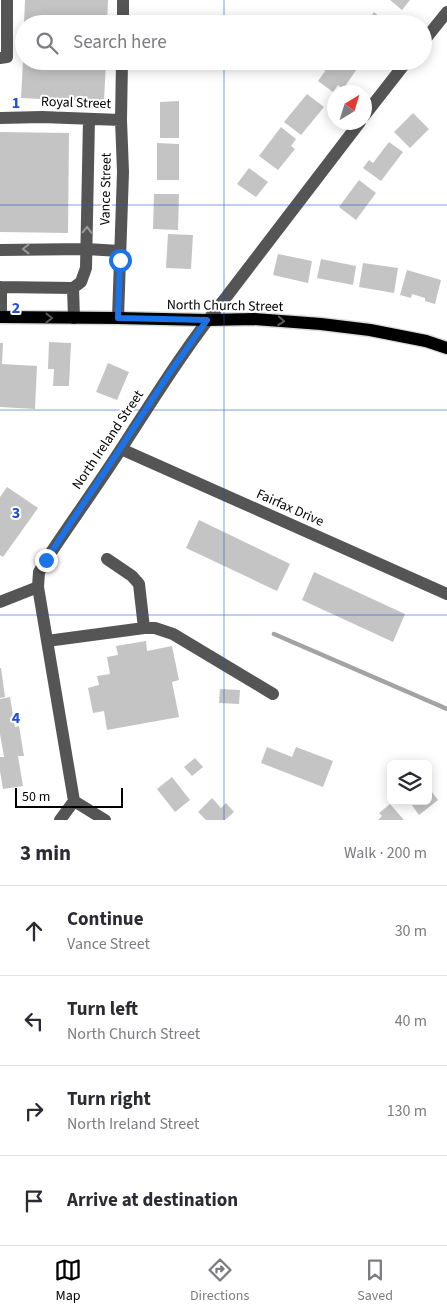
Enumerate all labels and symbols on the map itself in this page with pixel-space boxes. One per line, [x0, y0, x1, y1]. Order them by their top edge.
north arrow [327, 85, 372, 130]
text: 1 [12, 92, 20, 114]
street label: Royal Street [41, 92, 112, 114]
street label: Vance Street [95, 152, 117, 225]
one-way arrow [81, 225, 92, 233]
one-way arrow [21, 244, 29, 254]
route start [109, 249, 132, 272]
street label: North Church Street [167, 295, 284, 317]
text: 2 [12, 297, 20, 319]
one-way arrow [45, 313, 53, 323]
one-way arrow [277, 315, 285, 326]
street label: North Ireland Street [67, 386, 149, 494]
street label: Fairfax Drive [253, 484, 327, 532]
text: 3 [12, 502, 20, 524]
route end [35, 549, 58, 572]
text: 4 [12, 707, 21, 729]
scale bar [15, 785, 122, 808]

